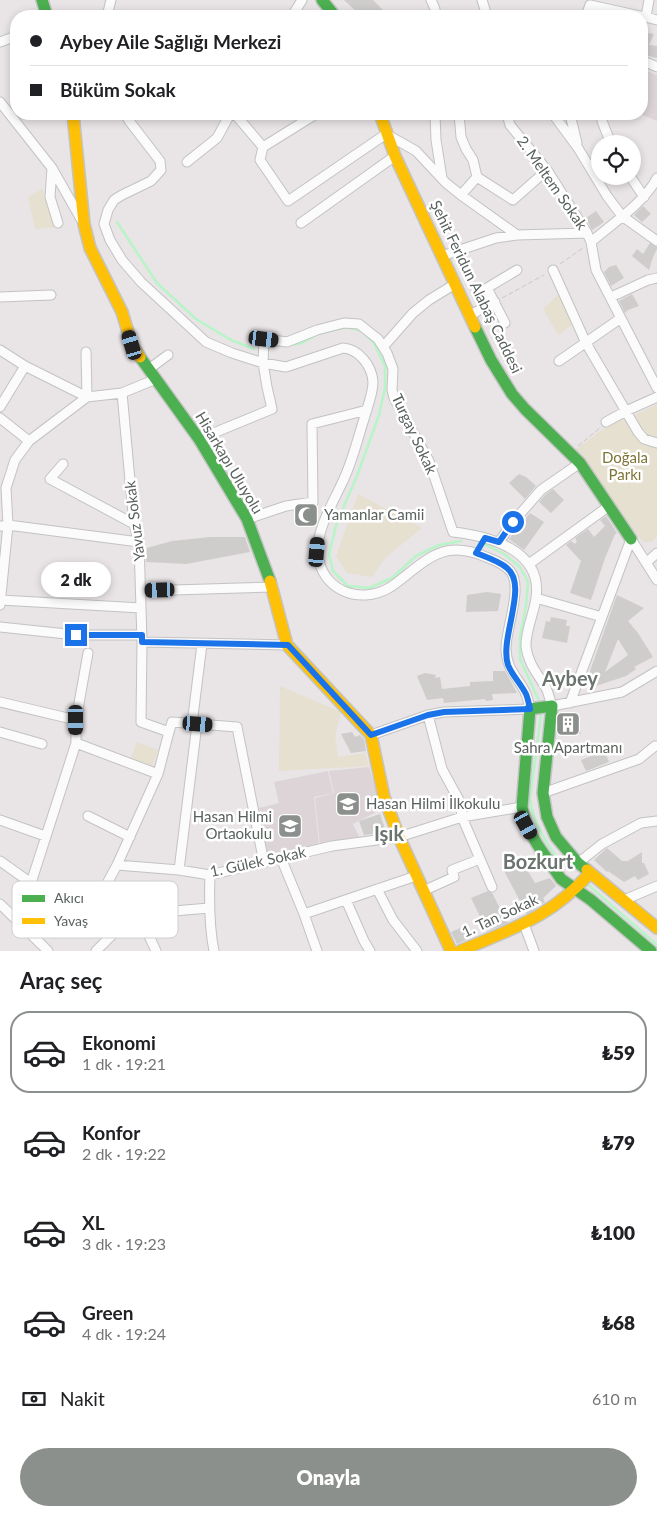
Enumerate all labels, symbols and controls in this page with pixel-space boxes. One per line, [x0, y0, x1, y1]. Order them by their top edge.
text: Aybey Aile Sağlığı Merkezi [60, 30, 281, 53]
text: Büküm Sokak [60, 78, 176, 101]
street label: 2. Meltem Sokak [514, 132, 592, 233]
map controls [591, 135, 641, 185]
button: locate [591, 135, 641, 185]
street label: Şehit Feridun Alabaş Caddesi [427, 197, 527, 376]
car [120, 328, 143, 362]
car [248, 330, 279, 348]
street label: Turgay Sokak [388, 391, 442, 477]
street label: Hisarkapı Uluyolu [192, 408, 267, 517]
park label: Doğala Parkı [602, 448, 648, 483]
street label: Yavuz Sokak [120, 479, 148, 562]
mosque icon: Yamanlar Camii [293, 502, 319, 528]
place label: Yamanlar Camii [324, 505, 424, 523]
route start [502, 511, 524, 533]
car [308, 536, 325, 568]
callout: 2 dk [41, 562, 111, 598]
text: 2 dk [60, 570, 92, 589]
car [144, 582, 175, 598]
route end [65, 624, 87, 646]
district label: Aybey [541, 666, 598, 690]
car [68, 705, 83, 735]
building icon: Sahra Apartmanı [555, 711, 581, 737]
car [182, 715, 213, 733]
place label: Sahra Apartmanı [514, 738, 622, 756]
school or university icon: Hasan Hilmi İlkokulu [335, 791, 361, 817]
place label: Hasan Hilmi İlkokulu [366, 794, 500, 812]
place label: Hasan Hilmi Ortaokulu [193, 807, 272, 842]
car [512, 808, 539, 842]
school or university icon: Hasan Hilmi Ortaokulu [277, 813, 303, 839]
district label: Işık [374, 821, 404, 845]
street label: 1. Gülek Sokak [208, 842, 308, 880]
district label: Bozkurt [503, 849, 574, 873]
legend [12, 881, 178, 938]
text: Akıcı [54, 889, 84, 906]
street label: 1. Tan Sokak [459, 890, 541, 941]
text: Yavaş [54, 912, 88, 929]
text: Araç seç [20, 967, 103, 994]
icon: car [22, 1030, 67, 1075]
text: Ekonomi [82, 1031, 156, 1054]
text: ₺59 [602, 1041, 635, 1064]
text: 1 dk · 19:21 [82, 1054, 166, 1073]
icon: car [22, 1120, 67, 1165]
text: Konfor [82, 1121, 140, 1144]
text: ₺79 [602, 1131, 635, 1154]
text: 2 dk · 19:22 [82, 1144, 166, 1163]
icon: car [22, 1210, 67, 1255]
text: XL [82, 1211, 105, 1234]
text: ₺100 [591, 1221, 635, 1244]
text: 3 dk · 19:23 [82, 1234, 166, 1253]
icon: car [22, 1300, 67, 1345]
text: Green [82, 1301, 133, 1324]
text: ₺68 [602, 1311, 635, 1334]
text: 4 dk · 19:24 [82, 1324, 166, 1343]
icon: cash [20, 1385, 48, 1413]
text: Nakit [60, 1387, 105, 1410]
text: 610 m [592, 1389, 637, 1408]
button: Onayla [20, 1448, 637, 1506]

